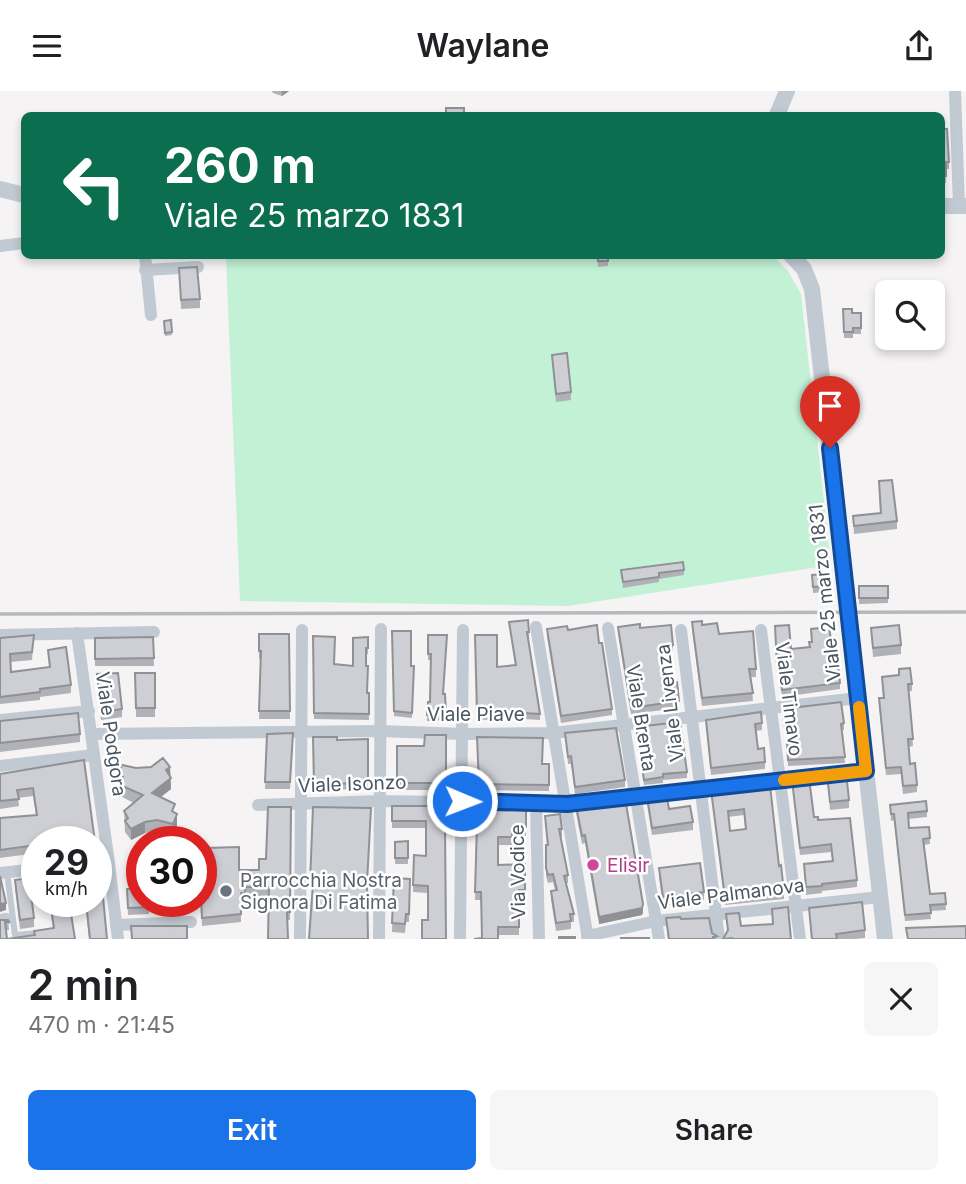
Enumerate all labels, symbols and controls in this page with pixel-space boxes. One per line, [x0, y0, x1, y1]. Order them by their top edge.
text: Waylane [417, 26, 549, 65]
icon: menu [28, 27, 66, 65]
icon: share [900, 27, 938, 65]
text: 260 m [164, 136, 316, 195]
icon: left [49, 140, 140, 231]
text: Viale 25 marzo 1831 [164, 196, 464, 235]
map controls [875, 280, 945, 350]
button: search [875, 280, 945, 350]
pin [800, 376, 860, 448]
icon: arrive [811, 387, 849, 425]
street label: Viale 25 marzo 1831 [804, 503, 846, 683]
street label: Viale Timavo [771, 641, 807, 757]
street label: Viale Livenza [651, 643, 689, 763]
street label: Viale Brenta [621, 663, 661, 773]
street label: Viale Podgora [91, 670, 131, 798]
street label: Viale Piave [427, 703, 525, 726]
position arrow [425, 764, 499, 838]
street label: Viale Isonzo [297, 771, 407, 797]
street label: Via Vodice [506, 824, 530, 920]
speed limit sign: 30 [126, 826, 217, 917]
text: 29 [44, 841, 89, 883]
place label: Elisir [607, 854, 649, 877]
marker: Elisir [585, 857, 601, 873]
place label: Parrocchia Nostra Signora Di Fatima [240, 869, 402, 914]
street label: Viale Palmanova [656, 874, 806, 914]
text: km/h [45, 878, 88, 899]
marker: Parrocchia Nostra Signora Di Fatima [218, 883, 234, 899]
text: 2 min [28, 959, 139, 1010]
button: close [864, 962, 938, 1036]
text: 470 m · 21:45 [28, 1011, 175, 1039]
button: Exit [28, 1090, 476, 1170]
button: Share [490, 1090, 938, 1170]

